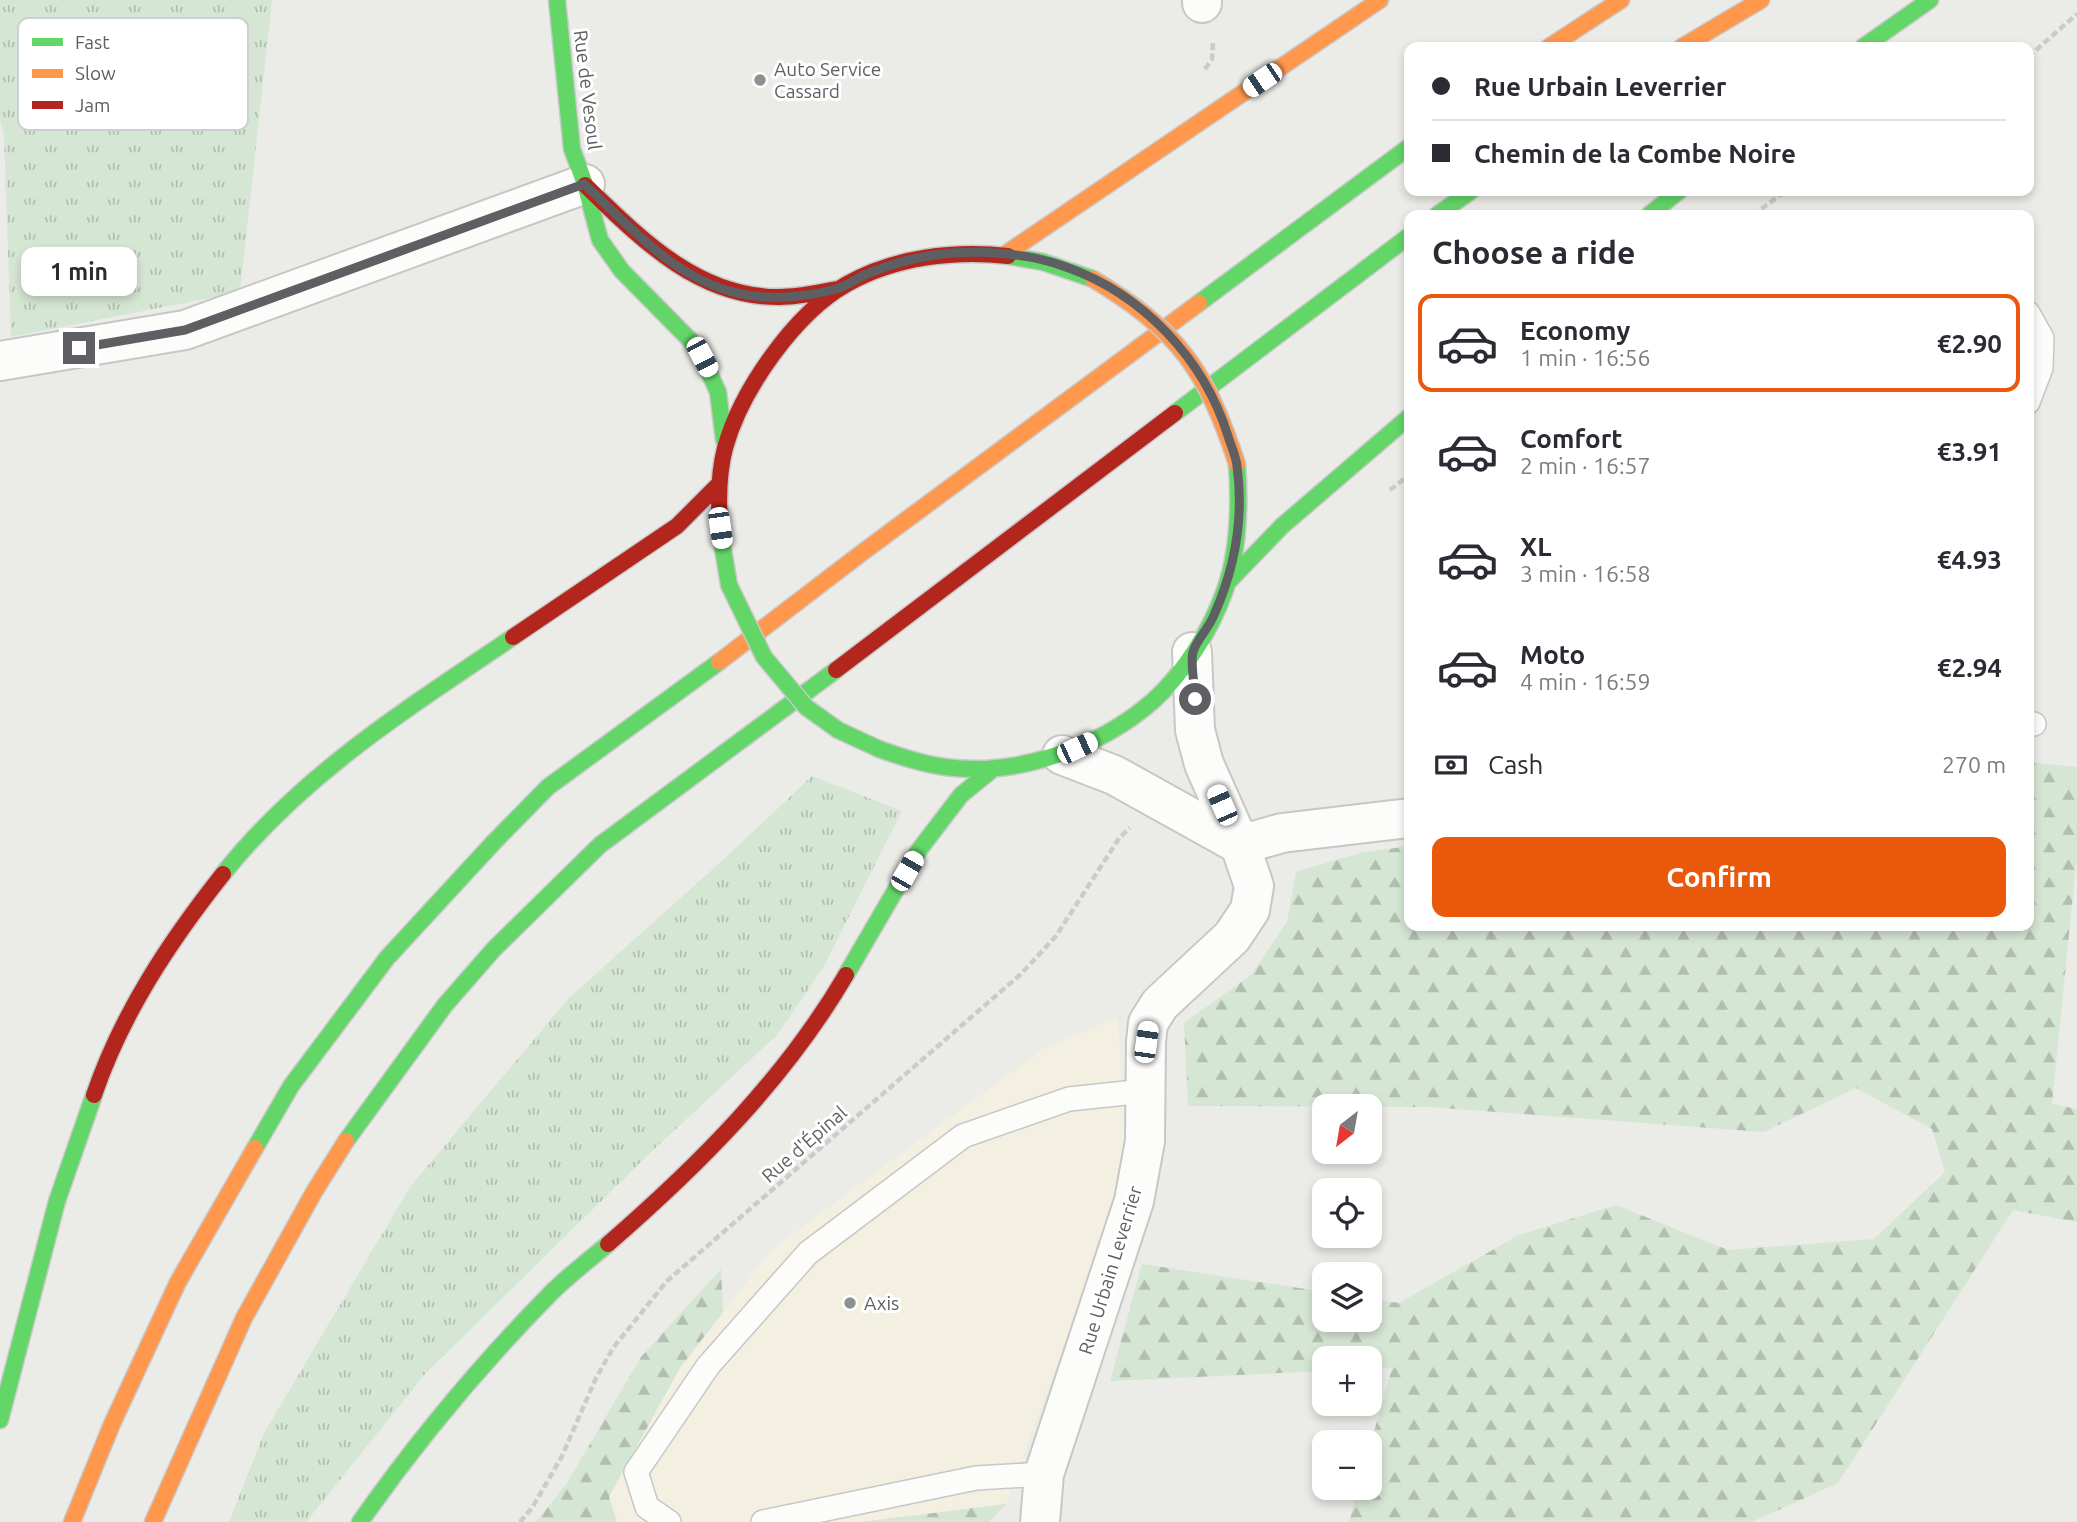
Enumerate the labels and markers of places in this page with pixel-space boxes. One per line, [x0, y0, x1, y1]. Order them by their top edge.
place label: Auto Service Cassard [774, 58, 881, 102]
marker: Auto Service Cassard [752, 72, 768, 88]
place label: Axis [864, 1292, 899, 1314]
marker: Axis [842, 1295, 858, 1311]

